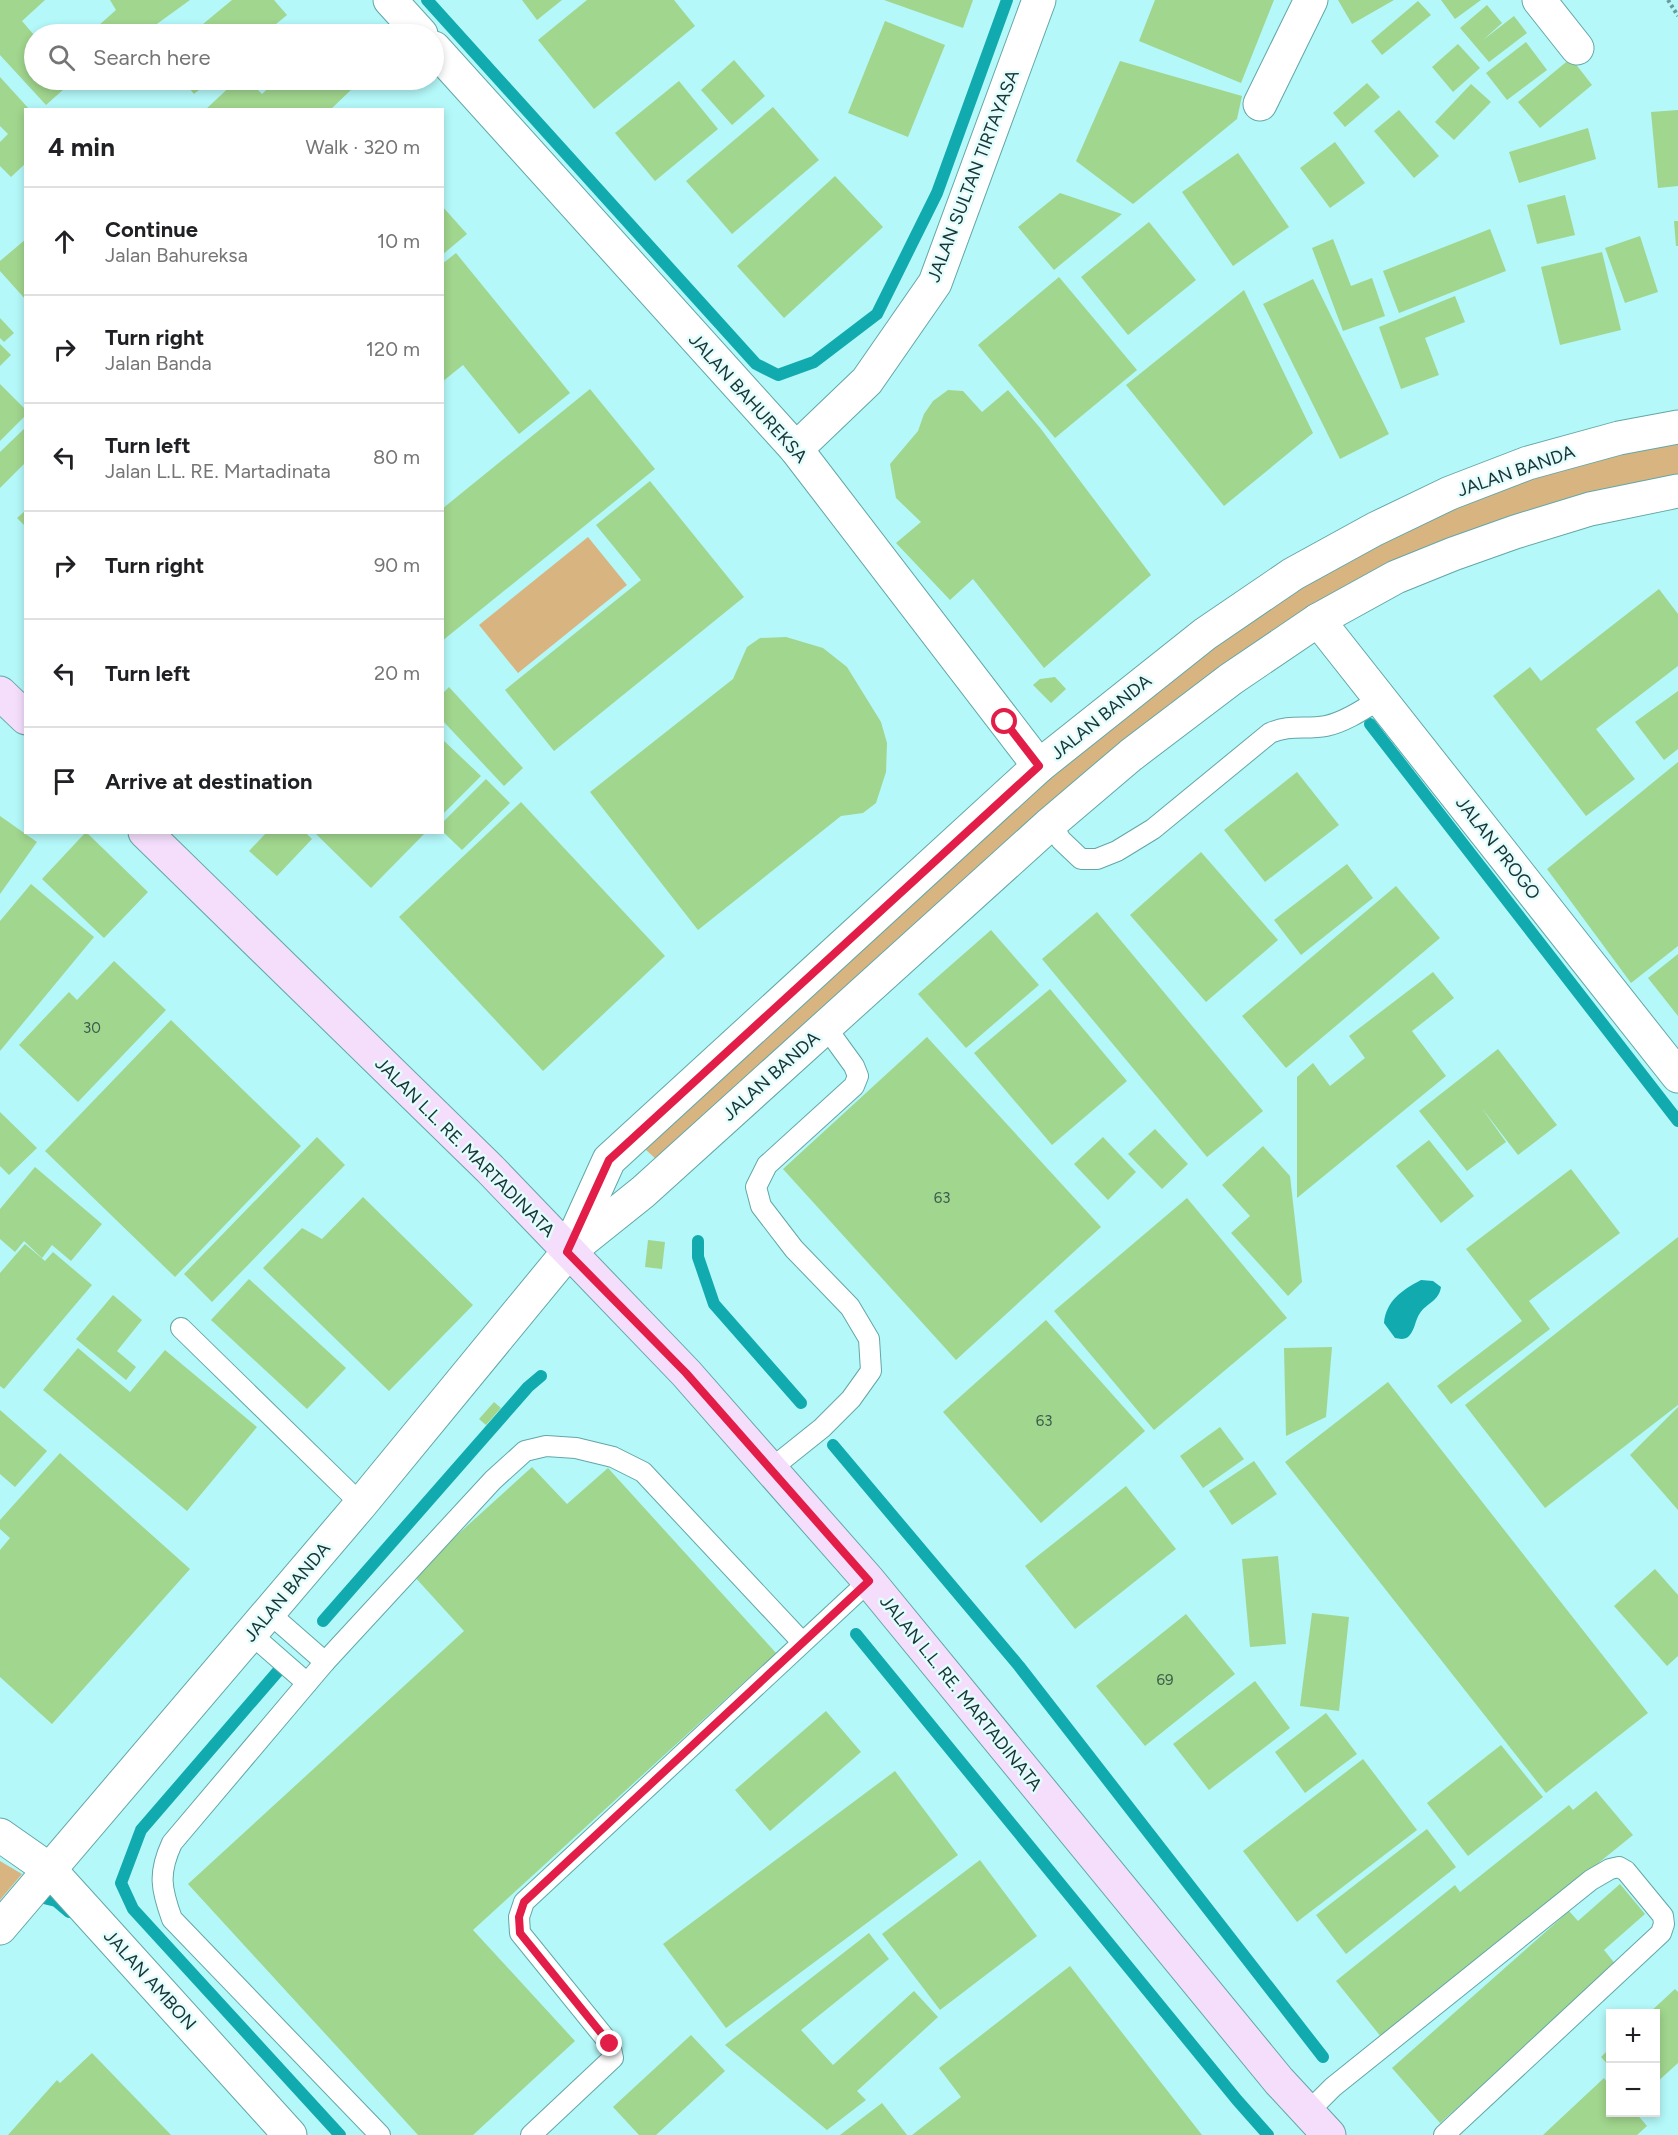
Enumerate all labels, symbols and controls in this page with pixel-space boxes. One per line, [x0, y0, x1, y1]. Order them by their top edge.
search box [24, 24, 444, 90]
icon: search [45, 41, 78, 74]
text: Search here [93, 44, 211, 71]
street label: JALAN SULTAN TIRTAYASA [922, 67, 1024, 285]
text: 4 min [48, 131, 115, 163]
text: Walk · 320 m [306, 135, 420, 159]
text: Continue [105, 216, 198, 243]
icon: ahead [48, 225, 81, 258]
text: 10 m [377, 229, 420, 253]
text: Jalan Bahureksa [105, 243, 248, 267]
text: Turn right [105, 324, 204, 351]
street label: JALAN BAHUREKSA [684, 329, 812, 467]
icon: right [48, 333, 81, 366]
text: 120 m [366, 337, 420, 361]
text: Jalan Banda [105, 351, 212, 375]
text: Turn left [105, 432, 191, 459]
icon: left [48, 441, 81, 474]
street label: JALAN BANDA [1454, 441, 1578, 501]
text: 80 m [373, 445, 420, 469]
text: Jalan L.L. RE. Martadinata [105, 459, 331, 483]
icon: right [48, 549, 81, 582]
text: Turn right [105, 552, 204, 579]
text: 90 m [374, 553, 420, 577]
icon: left [48, 657, 81, 690]
text: Turn left [105, 660, 191, 687]
text: 20 m [374, 661, 420, 685]
street label: JALAN BANDA [1046, 670, 1156, 764]
route start [991, 708, 1017, 734]
icon: arrive [48, 765, 81, 798]
text: Arrive at destination [105, 768, 313, 795]
street label: JALAN PROGO [1451, 792, 1545, 904]
house number: 30 [83, 1019, 101, 1037]
street label: JALAN BANDA [718, 1027, 824, 1125]
street label: JALAN L.L. RE. MARTADINATA [370, 1052, 560, 1242]
house number: 63 [934, 1189, 950, 1207]
house number: 63 [1036, 1412, 1052, 1430]
street label: JALAN BANDA [239, 1538, 335, 1646]
street label: JALAN L.L. RE. MARTADINATA [875, 1591, 1047, 1795]
house number: 69 [1157, 1671, 1173, 1689]
street label: JALAN AMBON [99, 1925, 201, 2035]
map controls [1606, 2009, 1660, 2117]
button: + [1606, 2009, 1660, 2063]
route end [596, 2030, 622, 2056]
button: − [1606, 2063, 1660, 2117]

